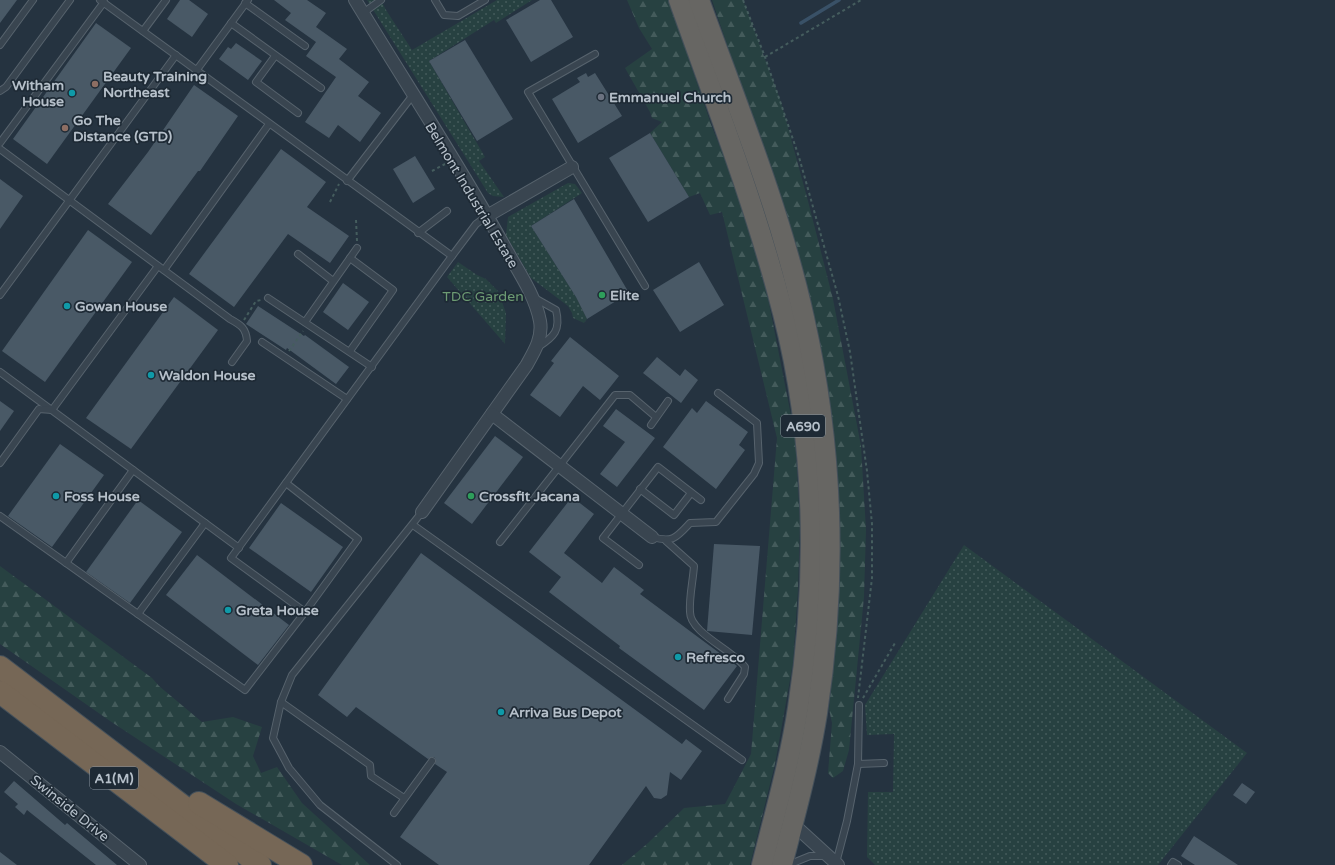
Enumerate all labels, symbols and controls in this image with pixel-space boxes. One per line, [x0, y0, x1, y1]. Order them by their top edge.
place label: Beauty Training Northeast [103, 68, 207, 101]
place label: Witham House [12, 77, 64, 110]
marker: Beauty Training Northeast [90, 79, 100, 89]
marker: Witham House [67, 88, 77, 98]
place label: Emmanuel Church [609, 89, 731, 106]
marker: Emmanuel Church [596, 92, 606, 102]
place label: Go The Distance (GTD) [73, 112, 172, 145]
street label: Belmont Industrial Estate [421, 119, 522, 271]
marker: Go The Distance (GTD) [60, 123, 70, 133]
place label: Elite [610, 287, 639, 304]
park label: TDC Garden [442, 288, 524, 305]
marker: Elite [597, 290, 607, 300]
place label: Gowan House [75, 298, 167, 315]
marker: Gowan House [62, 301, 72, 311]
place label: Waldon House [159, 367, 256, 384]
marker: Waldon House [146, 370, 156, 380]
road number: A690 [781, 415, 825, 437]
place label: Foss House [64, 488, 140, 505]
place label: Crossfit Jacana [479, 488, 580, 505]
marker: Foss House [51, 491, 61, 501]
marker: Crossfit Jacana [466, 491, 476, 501]
place label: Greta House [236, 602, 319, 619]
marker: Greta House [223, 605, 233, 615]
place label: Refresco [686, 649, 745, 666]
marker: Refresco [673, 652, 683, 662]
place label: Arriva Bus Depot [509, 704, 622, 721]
marker: Arriva Bus Depot [496, 707, 506, 717]
road number: A1(M) [90, 767, 138, 789]
street label: Swinside Drive [27, 771, 113, 845]

